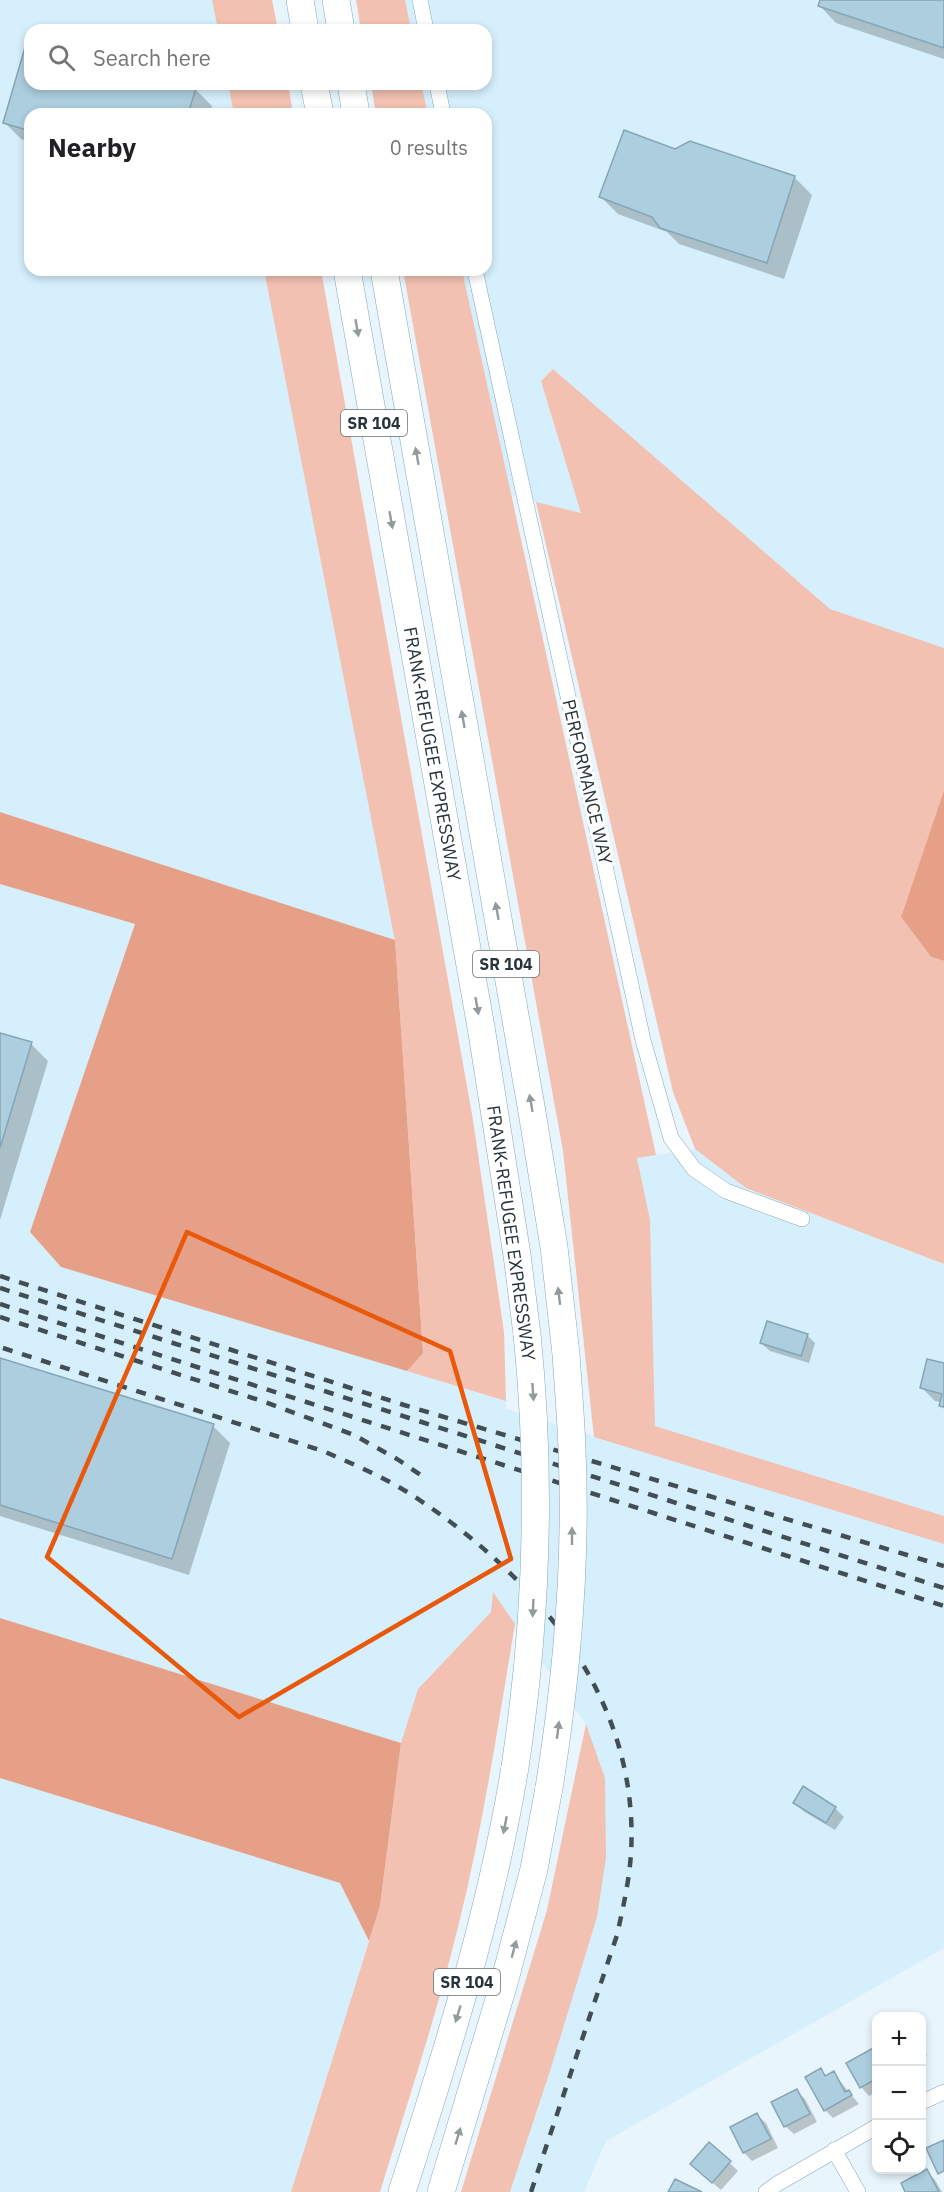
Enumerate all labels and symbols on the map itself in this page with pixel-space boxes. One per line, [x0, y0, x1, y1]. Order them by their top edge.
one-way arrow [353, 318, 362, 337]
road number: SR 104 [341, 410, 407, 436]
one-way arrow [412, 446, 421, 465]
one-way arrow [387, 510, 396, 529]
street label: FRANK-REFUGEE EXPRESSWAY [399, 625, 466, 883]
street label: PERFORMANCE WAY [557, 697, 618, 867]
one-way arrow [458, 709, 467, 728]
one-way arrow [492, 901, 501, 920]
road number: SR 104 [473, 951, 539, 977]
one-way arrow [473, 997, 482, 1016]
one-way arrow [526, 1093, 535, 1112]
street label: FRANK-REFUGEE EXPRESSWAY [482, 1104, 541, 1363]
one-way arrow [555, 1286, 564, 1305]
one-way arrow [528, 1383, 537, 1402]
one-way arrow [567, 1526, 577, 1545]
one-way arrow [529, 1599, 538, 1618]
one-way arrow [553, 1720, 562, 1739]
one-way arrow [500, 1816, 509, 1835]
one-way arrow [509, 1940, 519, 1958]
road number: SR 104 [434, 1969, 500, 1995]
one-way arrow [452, 2005, 462, 2023]
one-way arrow [454, 2127, 463, 2145]

